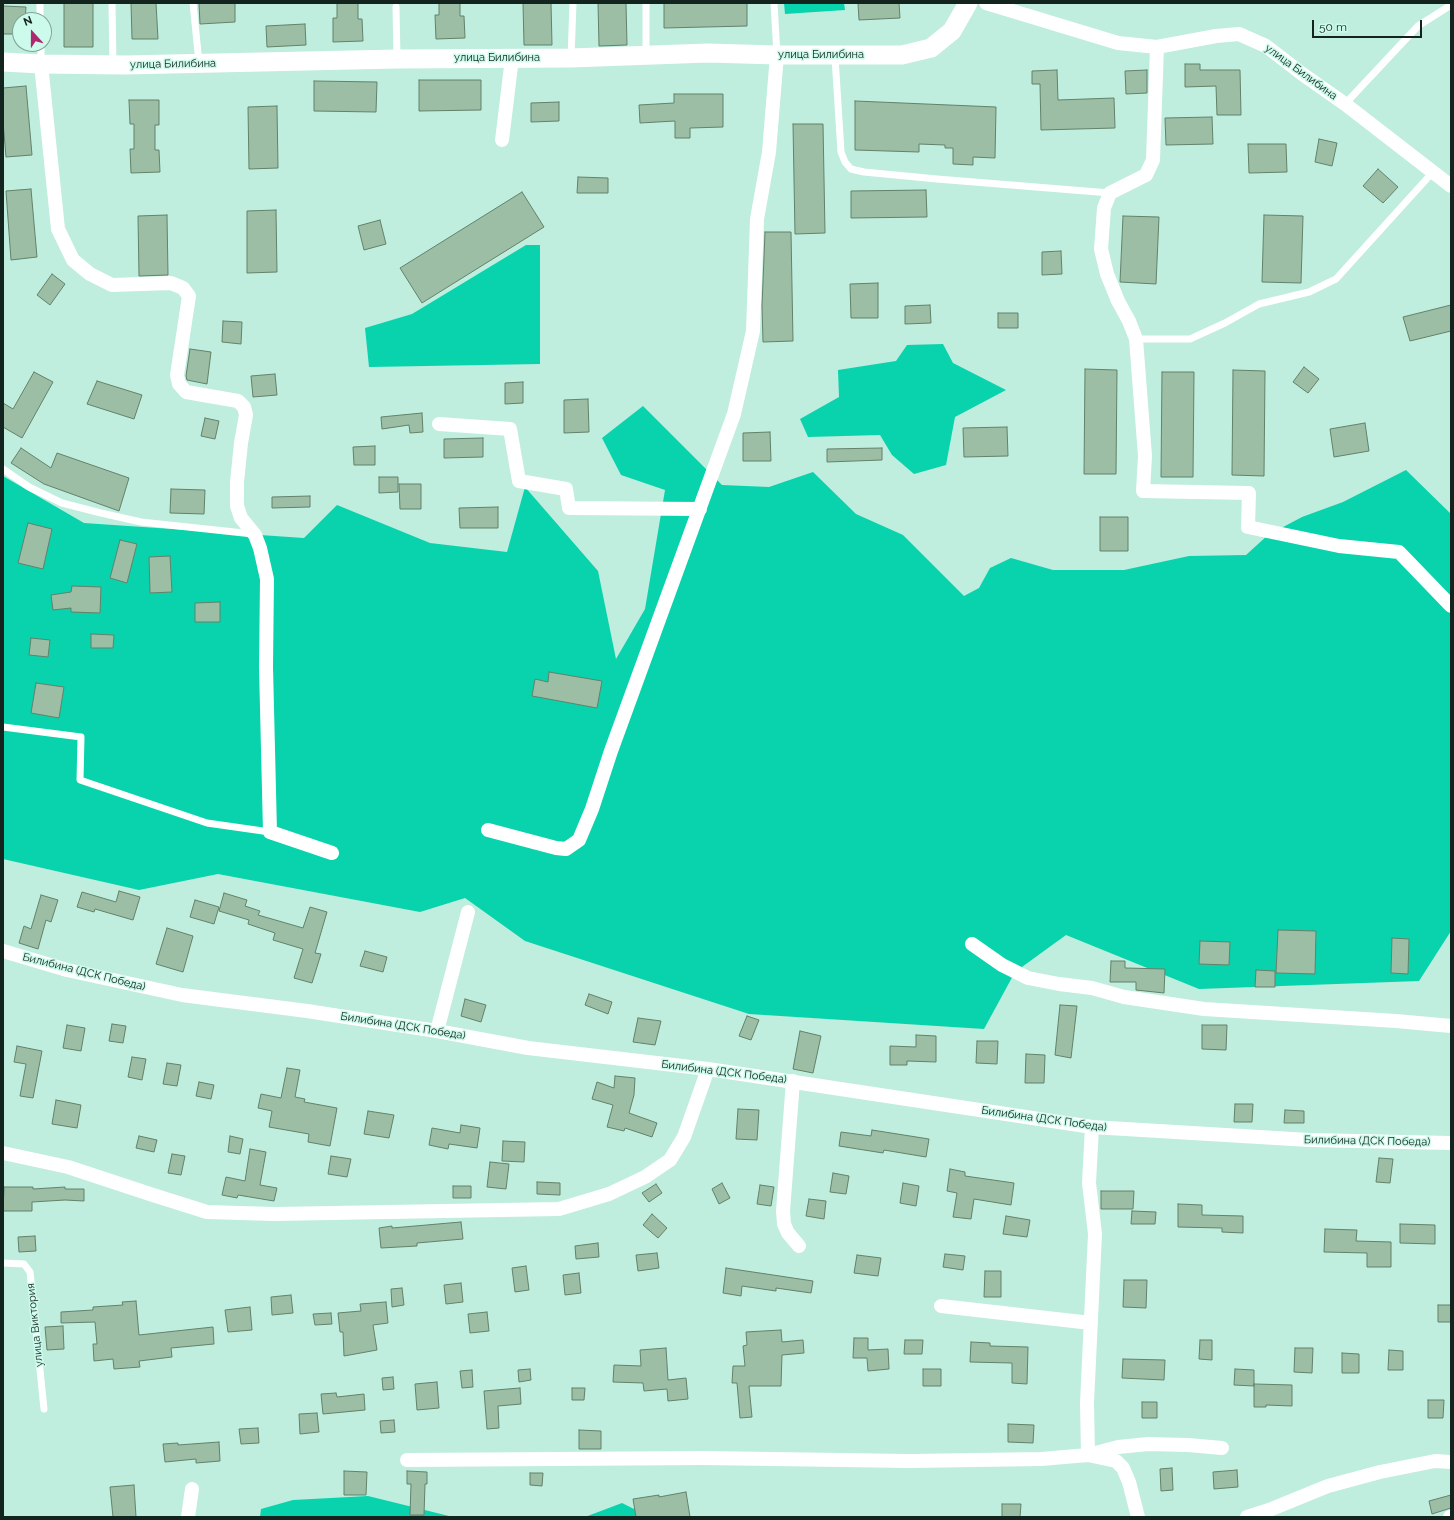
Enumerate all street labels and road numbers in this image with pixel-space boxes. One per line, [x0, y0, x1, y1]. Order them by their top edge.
street label: улица Билибина [1262, 41, 1340, 103]
street label: улица Билибина [778, 48, 864, 62]
street label: улица Билибина [454, 51, 540, 65]
street label: улица Билибина [130, 57, 216, 71]
street label: Билибина (ДСК Победа) [21, 950, 147, 994]
street label: Билибина (ДСК Победа) [340, 1010, 466, 1042]
street label: Билибина (ДСК Победа) [661, 1058, 787, 1086]
street label: Билибина (ДСК Победа) [981, 1104, 1107, 1134]
street label: Билибина (ДСК Победа) [1304, 1133, 1430, 1149]
street label: улица Виктория [24, 1282, 46, 1368]

